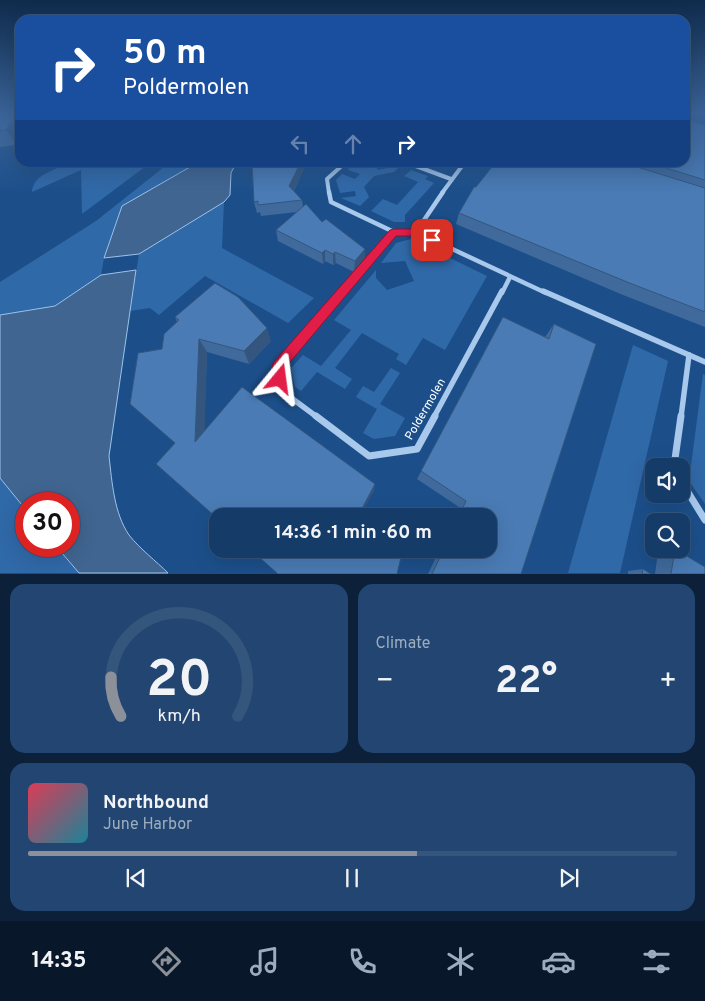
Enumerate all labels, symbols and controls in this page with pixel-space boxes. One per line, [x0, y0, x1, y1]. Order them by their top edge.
text: 50 m [123, 32, 207, 76]
icon: right [40, 35, 105, 100]
text: Poldermolen [123, 75, 249, 102]
icon: left [286, 130, 314, 158]
icon: ahead [339, 130, 367, 158]
icon: right [392, 130, 420, 158]
pin [411, 219, 453, 261]
icon: arrive [418, 226, 446, 254]
position arrow [253, 352, 305, 404]
street label: Poldermolen [402, 376, 450, 443]
map controls [645, 458, 690, 558]
button: sound [645, 458, 690, 503]
speed limit sign: 30 [15, 492, 80, 557]
button: search [645, 513, 690, 558]
text: 14:36 · 1 min · 60 m [274, 521, 432, 545]
text: Climate [376, 634, 430, 654]
text: 20 [146, 649, 212, 715]
text: 22° [495, 658, 557, 707]
text: − [376, 664, 394, 700]
text: + [659, 664, 677, 700]
text: km/h [157, 705, 200, 728]
text: Northbound [103, 791, 209, 815]
text: June Harbor [103, 815, 192, 835]
icon: previous [122, 864, 150, 892]
icon: pause [338, 864, 366, 892]
icon: next [555, 864, 583, 892]
icon: directions [149, 944, 184, 979]
icon: music [247, 944, 282, 979]
icon: phone [345, 944, 380, 979]
icon: climate [443, 944, 478, 979]
icon: car [541, 944, 576, 979]
icon: filters [639, 944, 674, 979]
text: 14:35 [31, 948, 86, 975]

